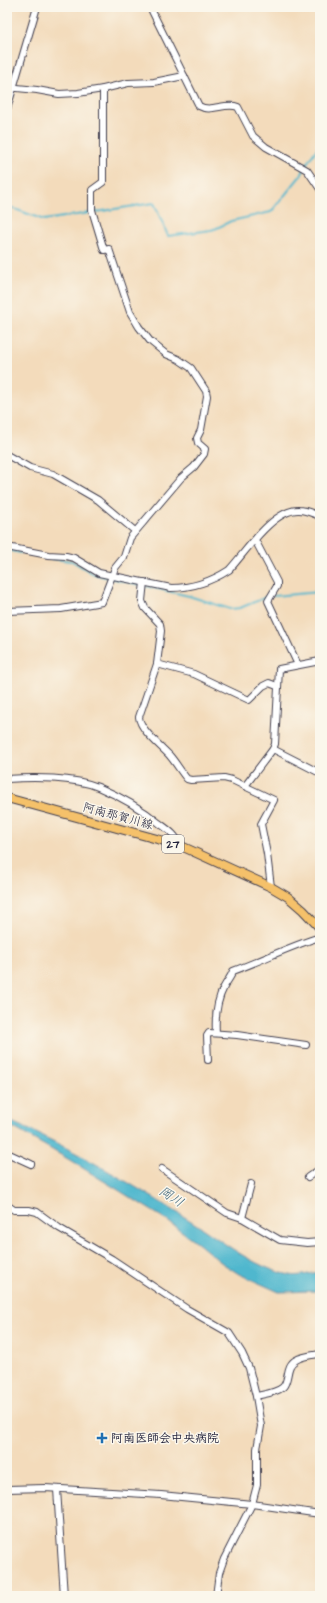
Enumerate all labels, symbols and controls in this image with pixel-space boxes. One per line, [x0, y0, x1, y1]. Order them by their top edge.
street label: 阿南那賀川線 [81, 799, 155, 834]
road number: 27 [162, 835, 184, 853]
water label: 岡川 [156, 1182, 187, 1211]
place label: 阿南医師会中央病院 [111, 1430, 219, 1447]
marker: 阿南医師会中央病院 [96, 1432, 108, 1444]

